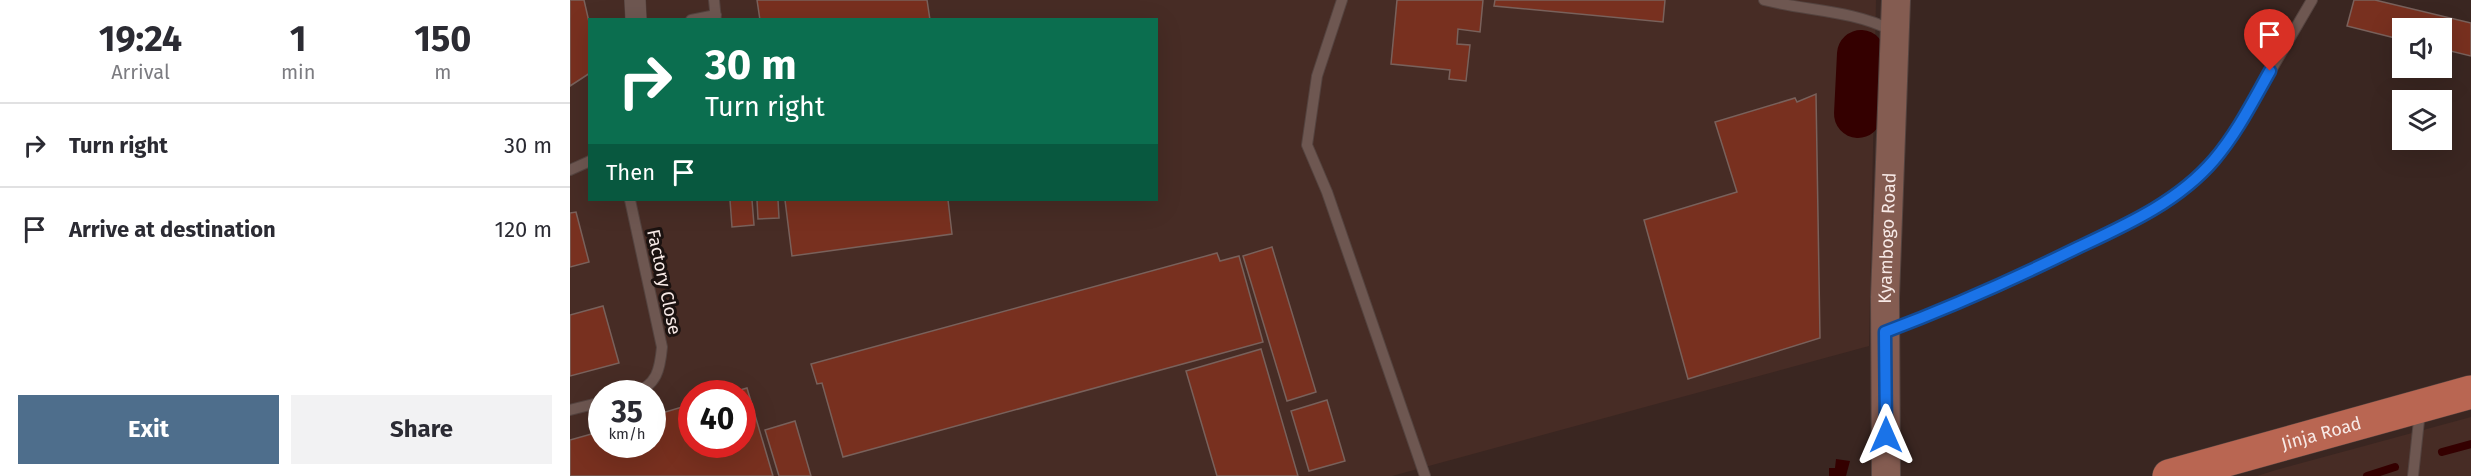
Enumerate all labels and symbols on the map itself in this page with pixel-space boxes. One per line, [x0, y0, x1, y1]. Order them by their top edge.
pin [2244, 9, 2295, 71]
street label: Kyambogo Road [1874, 172, 1901, 304]
street label: Factory Close [642, 227, 686, 337]
speed limit sign: 40 [678, 380, 756, 458]
position arrow [1854, 403, 1918, 467]
street label: Jinja Road [2279, 412, 2364, 455]

